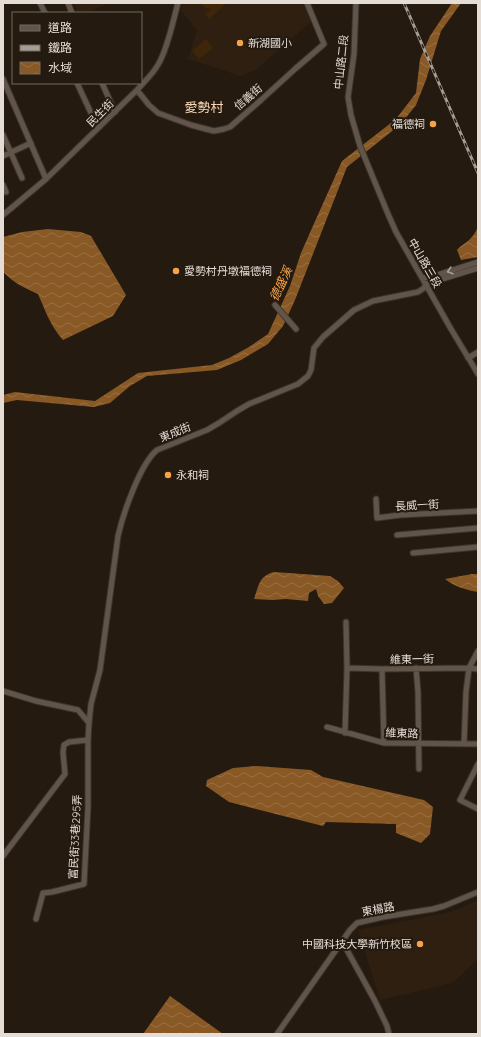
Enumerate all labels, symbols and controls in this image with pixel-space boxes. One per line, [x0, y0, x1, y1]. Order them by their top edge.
legend [12, 12, 142, 84]
text: 道路 [48, 20, 72, 35]
street label: 中山路二段 [331, 34, 351, 90]
place label: 新湖國小 [248, 36, 292, 50]
marker: 新湖國小 [235, 38, 245, 48]
text: 鐵路 [48, 40, 72, 55]
text: 水域 [48, 60, 72, 75]
street label: 信義街 [231, 81, 265, 113]
street label: 民生街 [83, 96, 117, 130]
district label: 愛勢村 [184, 99, 224, 115]
place label: 福德祠 [392, 117, 425, 131]
marker: 福德祠 [428, 119, 438, 129]
street label: 中山路三段 [405, 236, 445, 290]
water label: 德盛溪 [266, 262, 296, 303]
place label: 愛勢村丹墩福德祠 [184, 264, 272, 278]
marker: 愛勢村丹墩福德祠 [171, 266, 181, 276]
one-way arrow [447, 266, 454, 275]
street label: 東成街 [157, 419, 193, 445]
place label: 永和祠 [176, 468, 209, 482]
marker: 永和祠 [163, 470, 173, 480]
street label: 長威一街 [395, 497, 439, 513]
street label: 維東一街 [390, 652, 434, 666]
street label: 維東路 [385, 725, 419, 741]
street label: 富民街33巷295弄 [66, 794, 84, 880]
street label: 東楊路 [360, 899, 396, 919]
place label: 中國科技大學新竹校區 [302, 937, 412, 951]
marker: 中國科技大學新竹校區 [415, 939, 425, 949]

